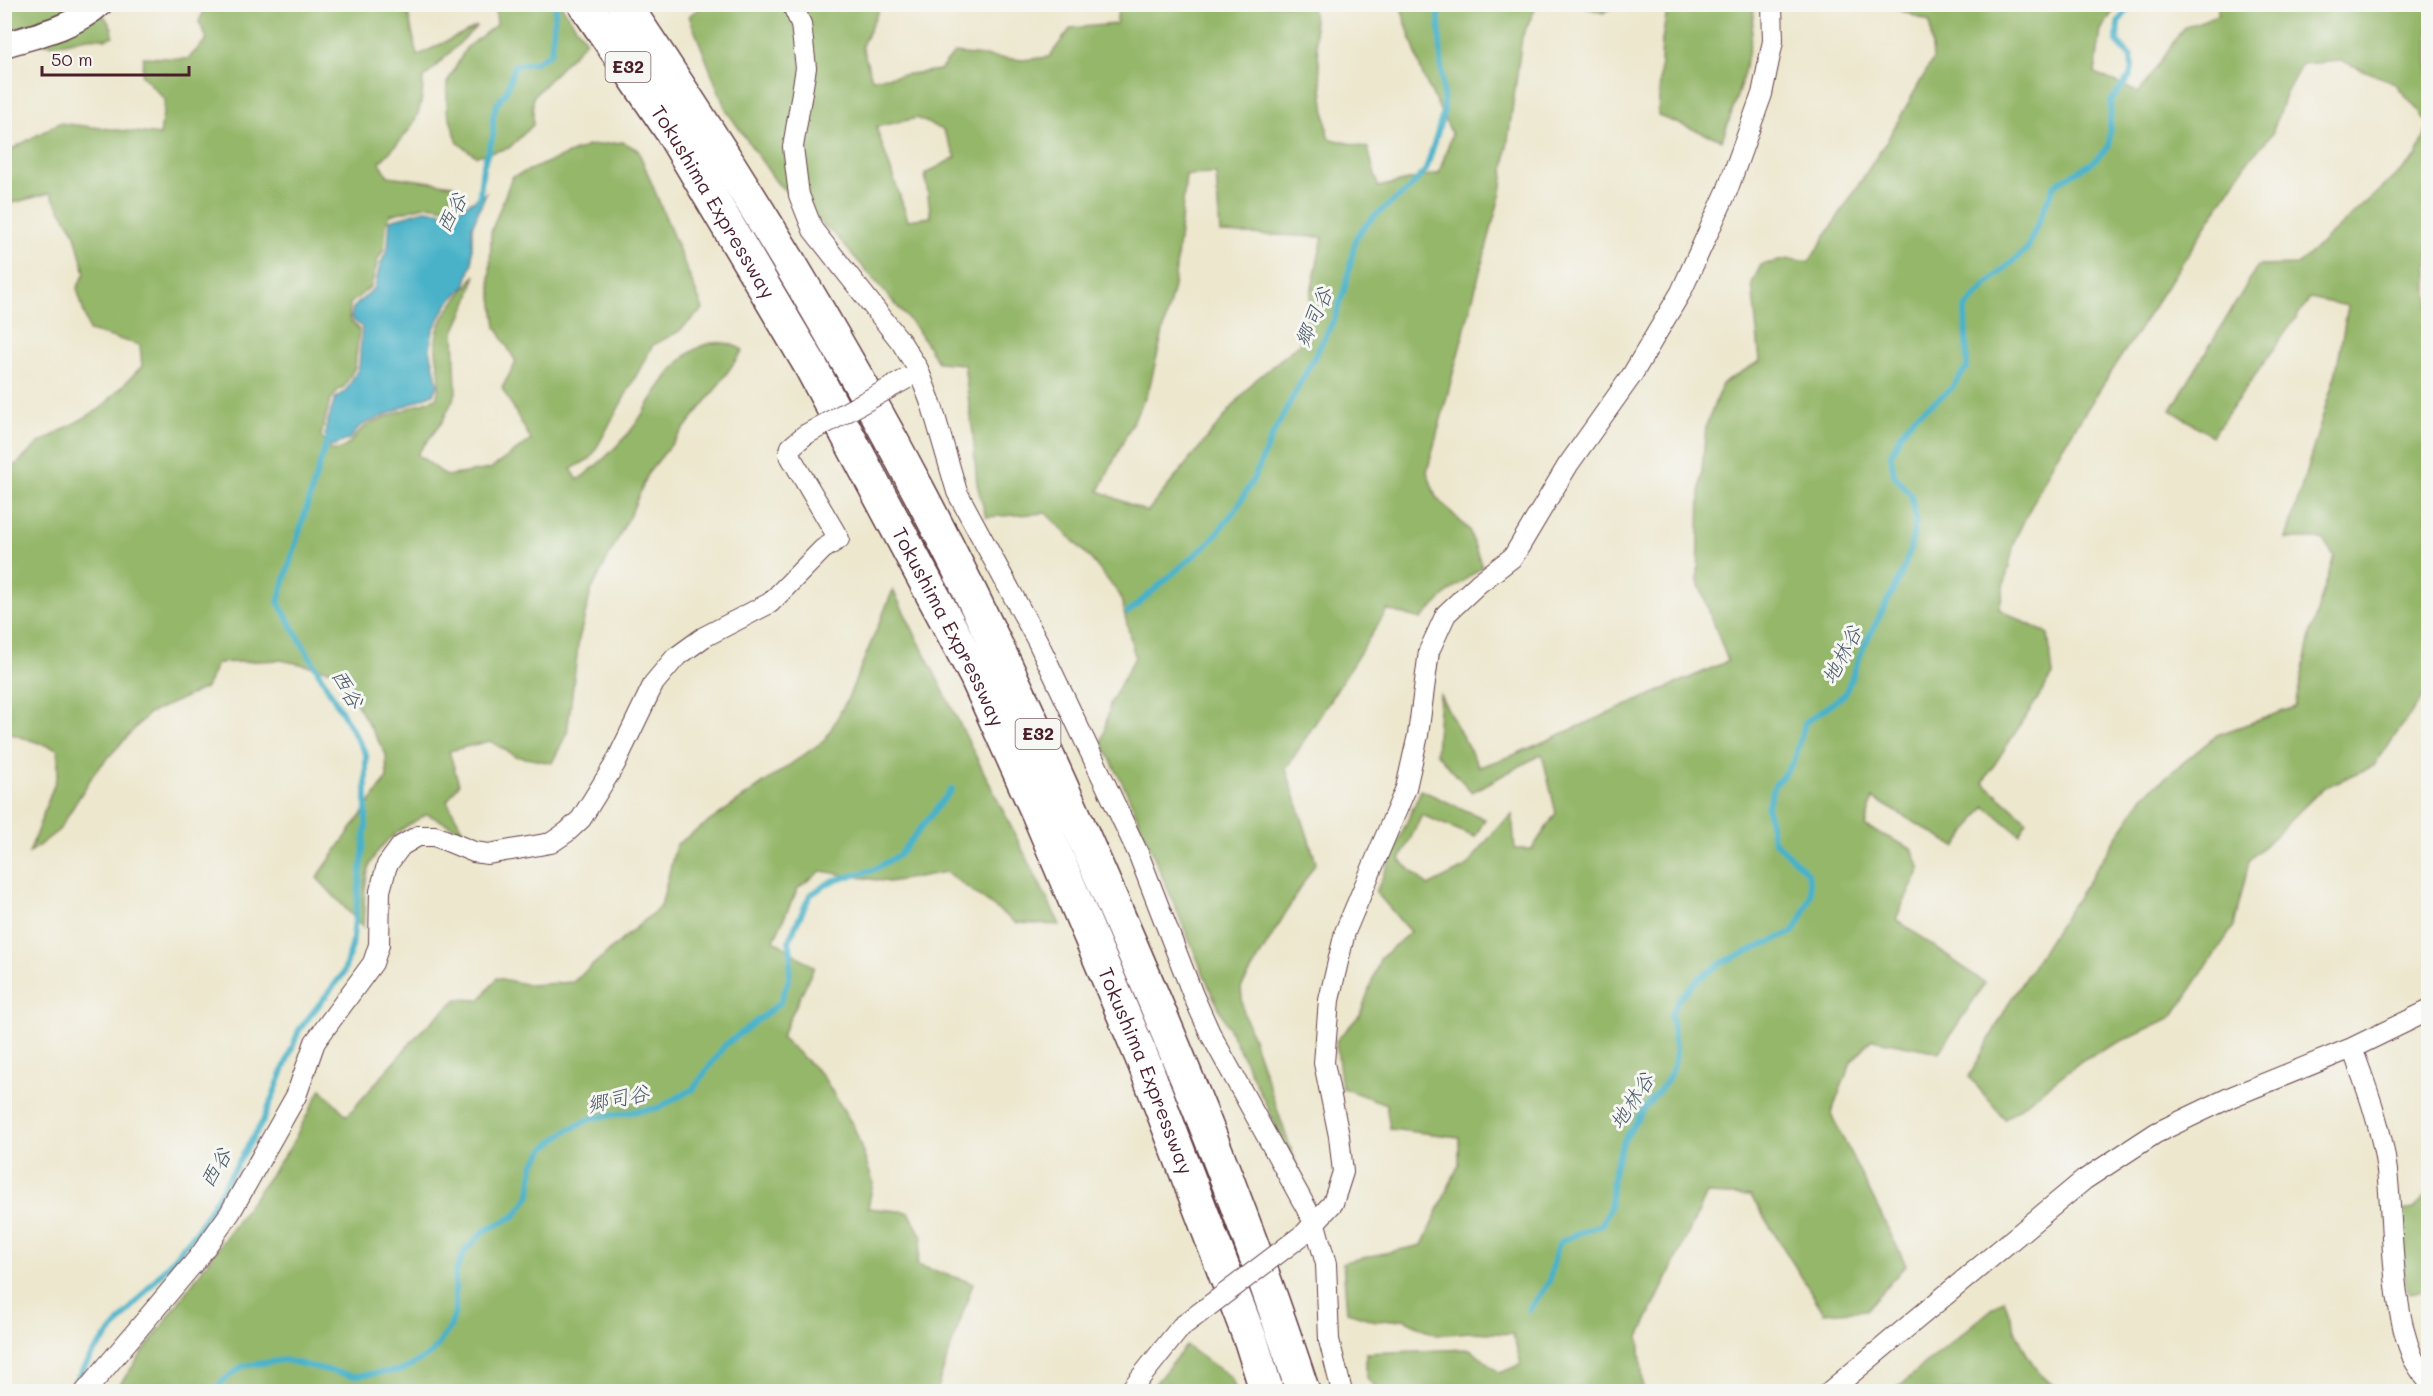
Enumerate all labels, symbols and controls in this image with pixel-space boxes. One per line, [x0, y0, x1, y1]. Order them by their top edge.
scale bar [42, 39, 189, 77]
text: 50 m [51, 47, 93, 71]
road number: E32 [606, 52, 650, 82]
street label: Tokushima Expressway [646, 100, 782, 303]
water label: 西谷 [429, 187, 473, 237]
water label: 郷司谷 [1287, 281, 1338, 351]
street label: Tokushima Expressway [887, 522, 1011, 730]
water label: 地林谷 [1814, 619, 1868, 688]
water label: 西谷 [326, 663, 371, 714]
road number: E32 [1016, 719, 1060, 749]
street label: Tokushima Expressway [1093, 963, 1200, 1178]
water label: 地林谷 [1602, 1066, 1660, 1134]
water label: 郷司谷 [584, 1078, 652, 1117]
water label: 西谷 [192, 1141, 238, 1192]

